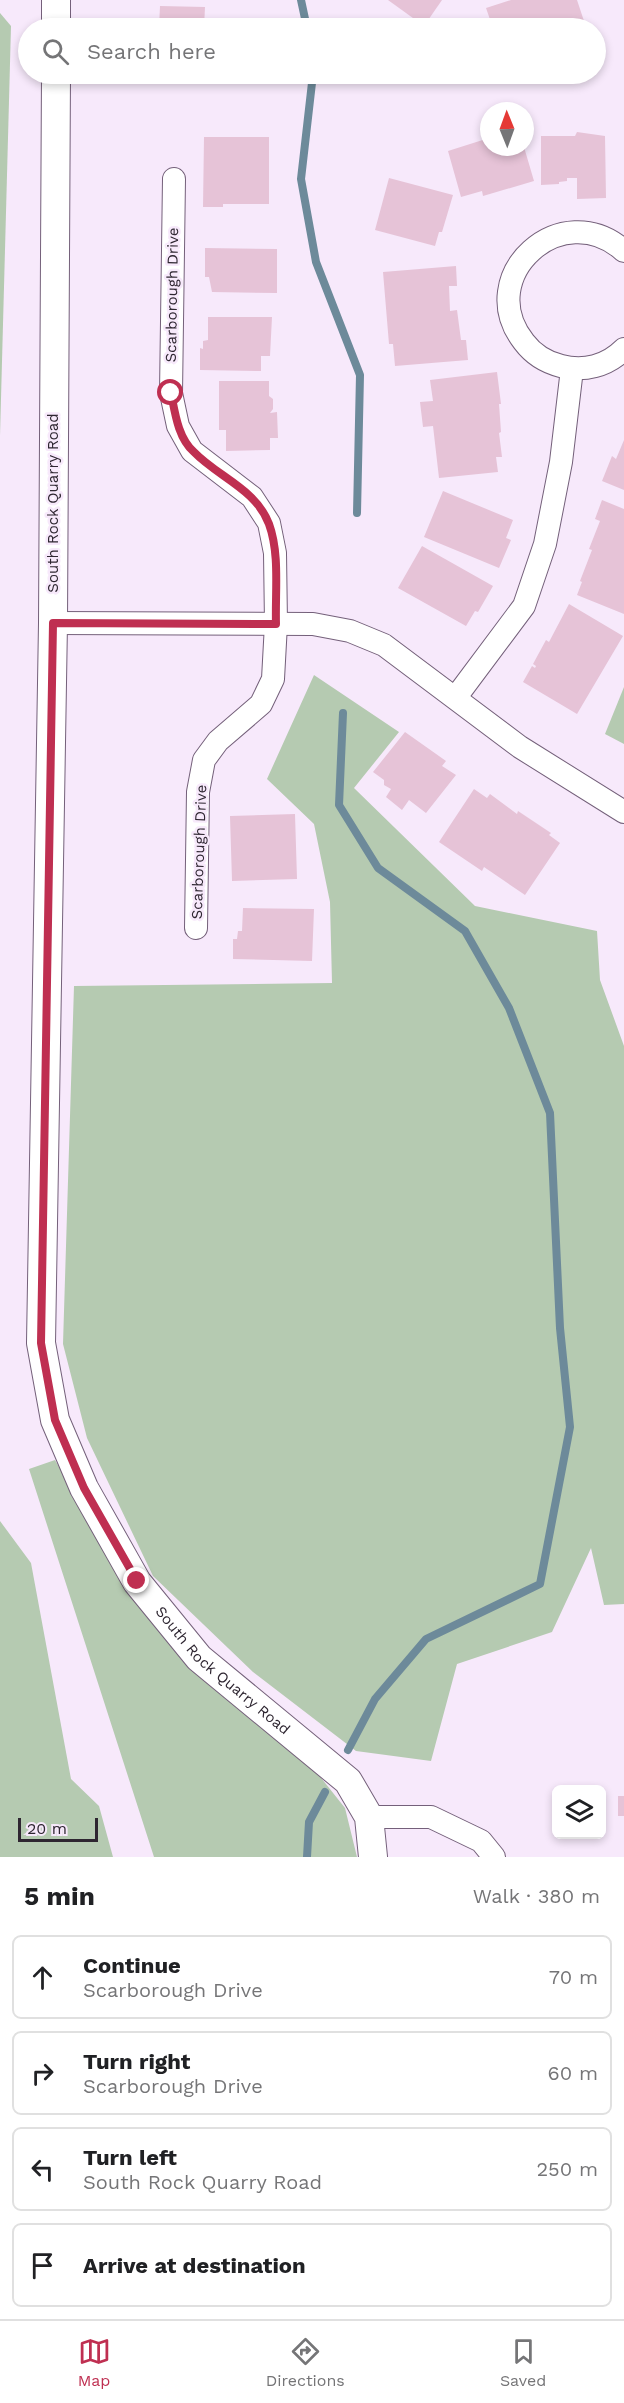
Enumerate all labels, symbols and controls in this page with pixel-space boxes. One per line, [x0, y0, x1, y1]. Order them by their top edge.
search box [18, 18, 606, 84]
icon: search [39, 35, 72, 68]
text: Search here [87, 39, 216, 64]
north arrow [480, 102, 534, 156]
street label: Scarborough Drive [162, 227, 182, 363]
route start [157, 379, 183, 405]
street label: South Rock Quarry Road [44, 413, 62, 593]
street label: Scarborough Drive [188, 784, 210, 920]
route end [123, 1567, 149, 1593]
street label: South Rock Quarry Road [152, 1603, 294, 1738]
map controls [552, 1785, 606, 1839]
button: layers [552, 1785, 606, 1839]
scale bar [18, 1815, 98, 1842]
text: 20 m [27, 1819, 67, 1838]
text: 5 min [24, 1881, 95, 1911]
text: Walk · 380 m [473, 1884, 600, 1908]
text: Continue [83, 1953, 181, 1978]
icon: ahead [26, 1961, 59, 1994]
text: 70 m [549, 1965, 598, 1989]
text: Scarborough Drive [83, 1978, 263, 2002]
text: Turn right [83, 2049, 190, 2074]
icon: right [26, 2057, 59, 2090]
text: 60 m [548, 2061, 598, 2085]
text: Scarborough Drive [83, 2074, 263, 2098]
text: Turn left [83, 2145, 177, 2170]
icon: left [26, 2153, 59, 2186]
text: 250 m [536, 2157, 598, 2181]
text: South Rock Quarry Road [83, 2170, 322, 2194]
icon: arrive [26, 2249, 59, 2282]
text: Arrive at destination [83, 2253, 306, 2278]
tab: Map [78, 2335, 111, 2390]
tab: Directions [266, 2335, 345, 2390]
tab: Saved [500, 2335, 546, 2390]

